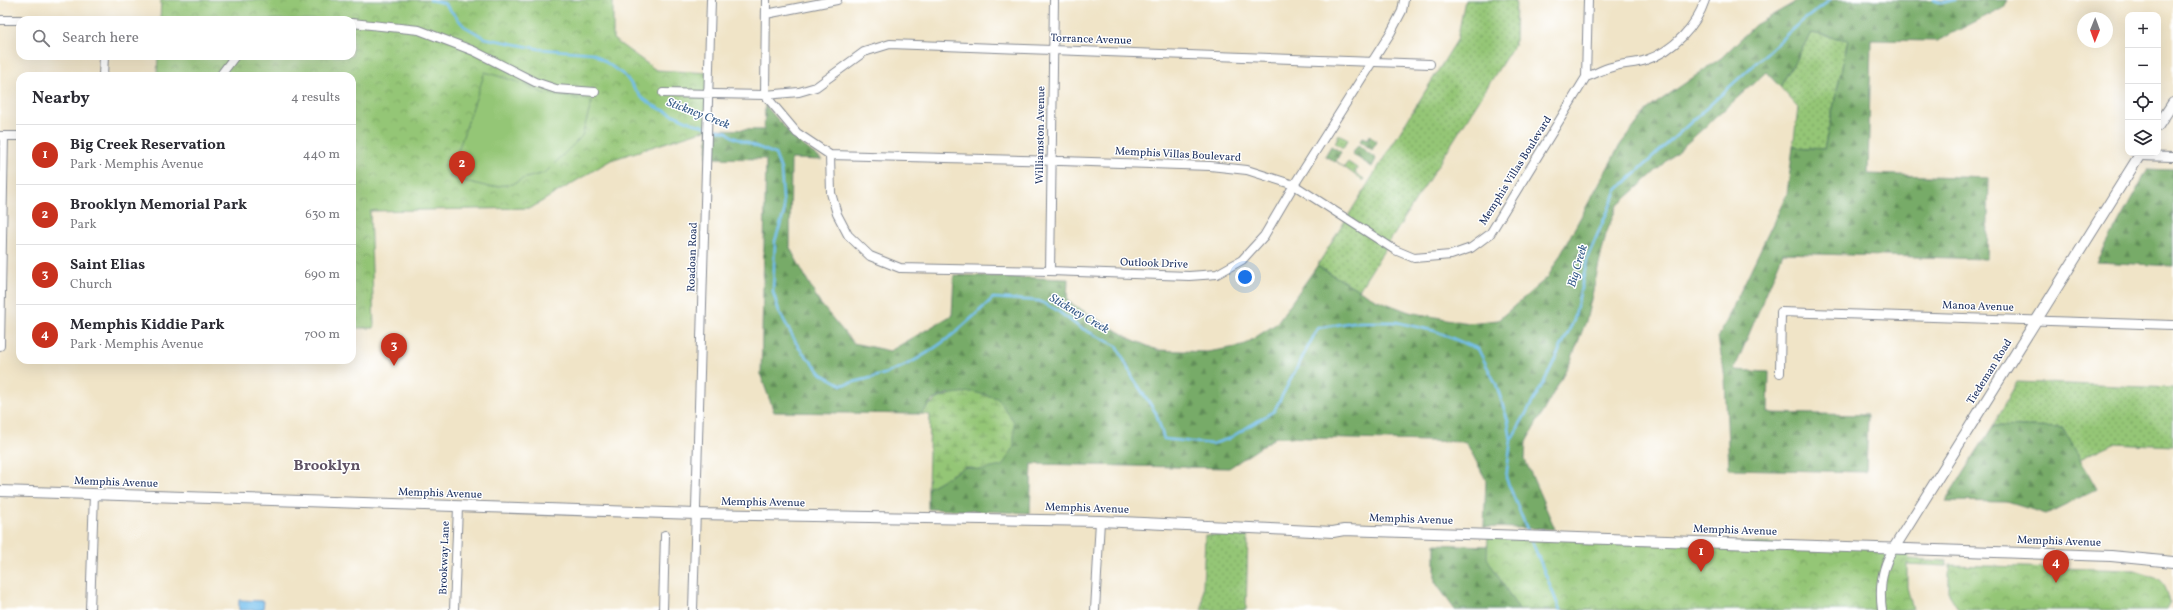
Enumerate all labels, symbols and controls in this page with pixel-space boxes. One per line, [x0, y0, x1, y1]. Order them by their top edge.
north arrow [2077, 12, 2113, 48]
map controls [2125, 12, 2161, 156]
button: + [2125, 12, 2161, 48]
search box [16, 16, 356, 60]
icon: search [30, 27, 52, 49]
text: Search here [62, 28, 139, 49]
street label: Torrance Avenue [1050, 31, 1132, 49]
button: − [2125, 48, 2161, 84]
button: locate [2125, 84, 2161, 120]
street label: Williamston Avenue [1033, 86, 1049, 184]
text: Nearby [32, 87, 90, 110]
text: 4 results [291, 89, 340, 107]
water label: Stickney Creek [664, 95, 732, 134]
street label: Memphis Villas Boulevard [1476, 113, 1556, 229]
button: layers [2125, 120, 2161, 156]
text: Big Creek Reservation [70, 135, 226, 156]
street label: Memphis Villas Boulevard [1115, 144, 1241, 166]
text: 1 [42, 146, 48, 164]
text: 440 m [303, 146, 340, 164]
pin: 2 [449, 151, 475, 184]
text: Park · Memphis Avenue [70, 156, 203, 174]
text: Brooklyn Memorial Park [70, 195, 247, 216]
text: 2 [42, 206, 48, 224]
text: 630 m [305, 206, 340, 224]
text: Park [70, 216, 97, 234]
street label: Roadoan Road [684, 222, 702, 292]
water label: Big Creek [1564, 242, 1592, 289]
text: Saint Elias [70, 255, 145, 276]
street label: Outlook Drive [1120, 255, 1188, 273]
text: 3 [42, 266, 48, 284]
text: 690 m [304, 266, 340, 284]
your location [1235, 267, 1255, 287]
text: Church [70, 276, 112, 294]
water label: Stickney Creek [1046, 290, 1112, 338]
street label: Manoa Avenue [1942, 298, 2014, 316]
text: Memphis Kiddie Park [70, 315, 225, 336]
text: 4 [41, 326, 49, 344]
text: 700 m [304, 326, 340, 344]
pin: 3 [381, 333, 407, 366]
text: Park · Memphis Avenue [70, 336, 203, 354]
street label: Tiedeman Road [1964, 336, 2016, 408]
district label: Brooklyn [294, 456, 360, 477]
street label: Memphis Avenue [74, 474, 158, 492]
street label: Memphis Avenue [398, 485, 482, 503]
street label: Memphis Avenue [721, 495, 805, 511]
street label: Memphis Avenue [1045, 500, 1129, 518]
street label: Memphis Avenue [1369, 511, 1453, 529]
street label: Brookway Lane [436, 521, 454, 595]
street label: Memphis Avenue [1693, 522, 1777, 540]
street label: Memphis Avenue [2017, 533, 2101, 551]
pin: 1 [1688, 539, 1714, 572]
pin: 4 [2043, 550, 2069, 583]

